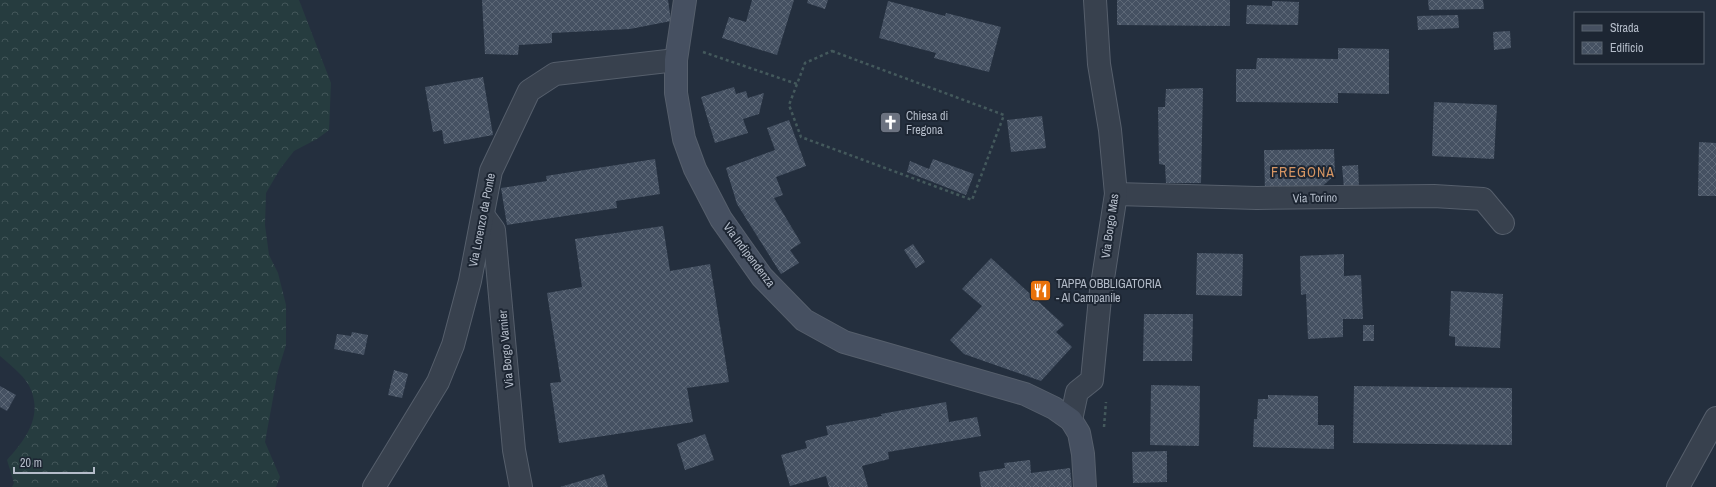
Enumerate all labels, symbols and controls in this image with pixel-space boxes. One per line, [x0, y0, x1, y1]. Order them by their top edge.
legend [1574, 12, 1704, 64]
text: Strada [1610, 20, 1640, 36]
text: Edificio [1610, 40, 1643, 56]
place label: Chiesa di Fregona [906, 108, 948, 138]
church icon: Chiesa di Fregona [877, 110, 903, 136]
district label: FREGONA [1271, 163, 1335, 181]
street label: Via Lorenzo da Ponte [465, 172, 499, 268]
street label: Via Torino [1293, 190, 1337, 206]
street label: Via Borgo Mas [1098, 193, 1122, 259]
street label: Via Indipendenza [719, 219, 779, 291]
place label: TAPPA OBBLIGATORIA - Al Campanile [1056, 276, 1162, 306]
restaurant icon: TAPPA OBBLIGATORIA - Al Campanile [1027, 278, 1053, 304]
street label: Via Borgo Varnier [495, 309, 517, 388]
scale bar [14, 449, 94, 475]
text: 20 m [20, 455, 42, 471]

